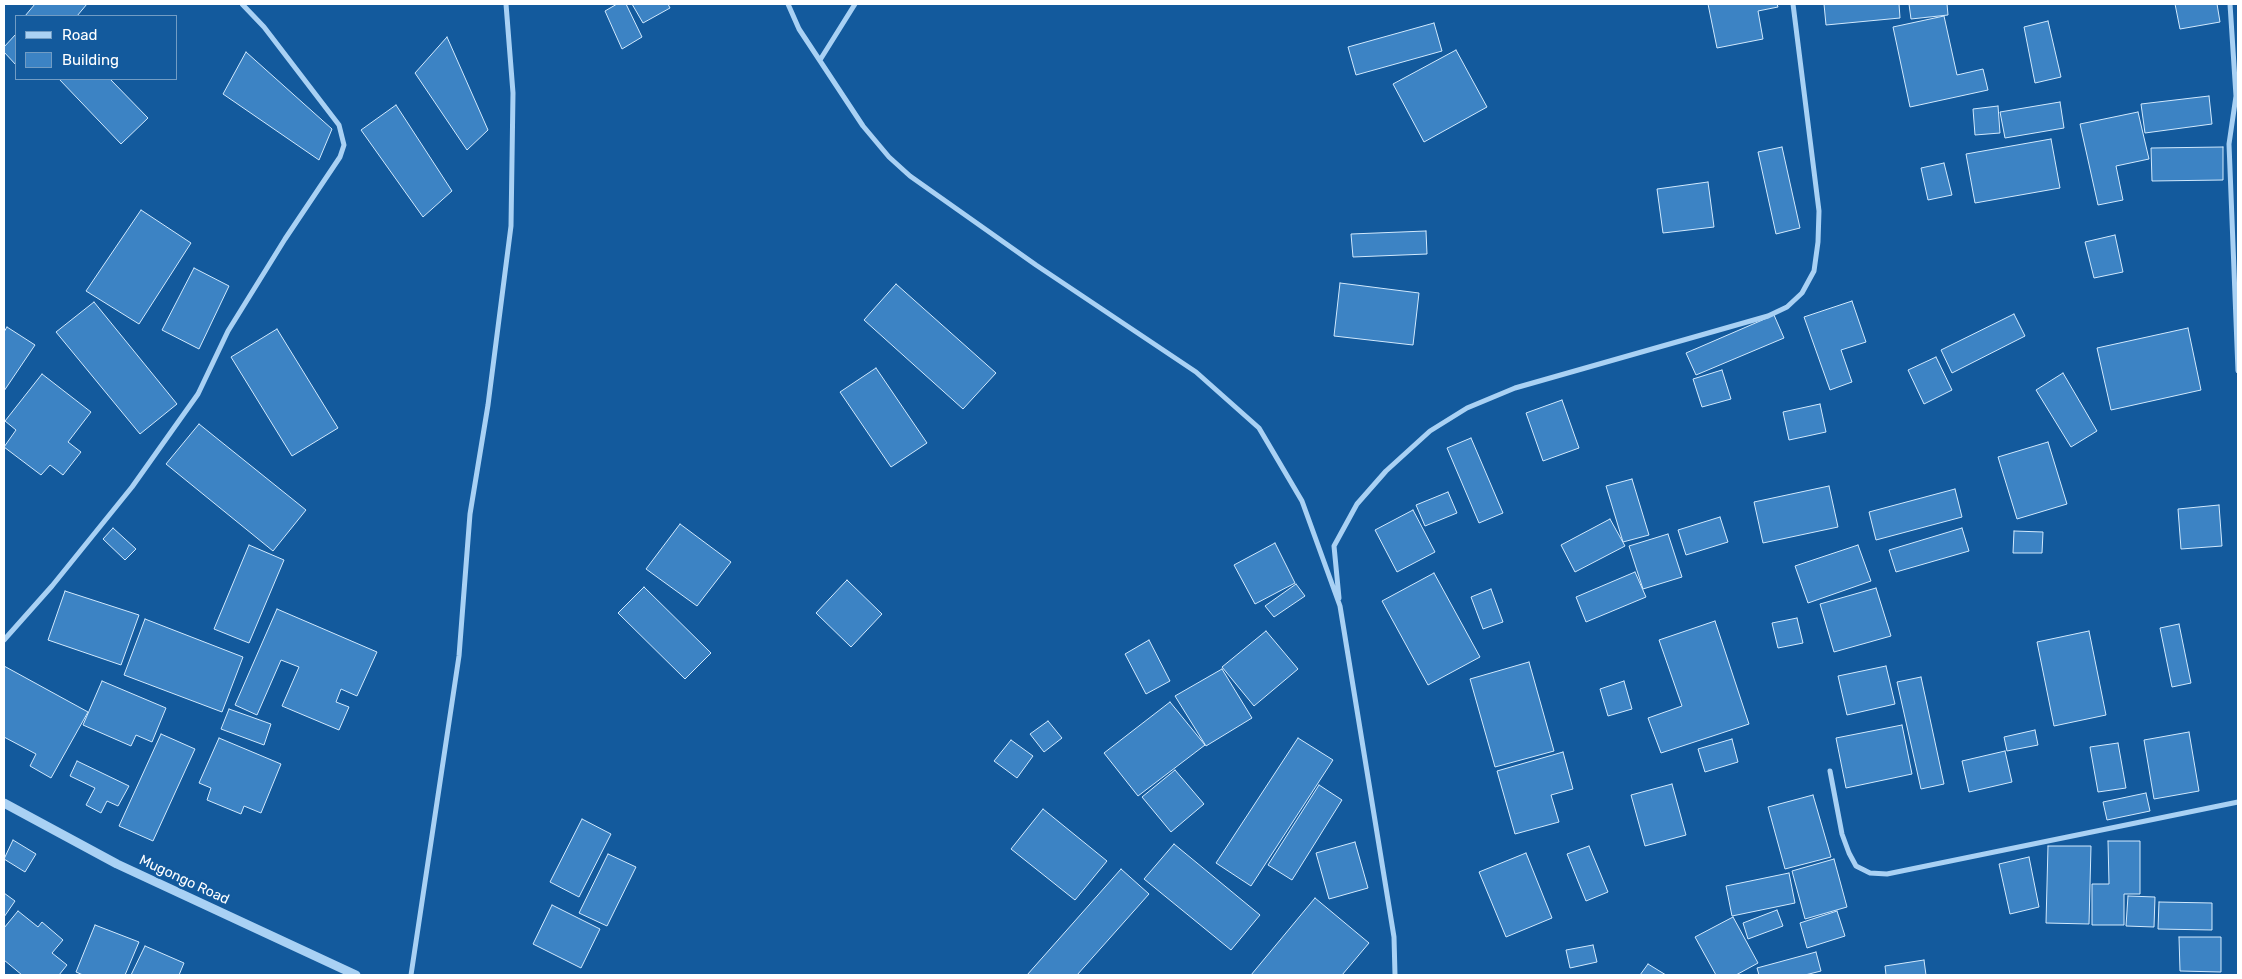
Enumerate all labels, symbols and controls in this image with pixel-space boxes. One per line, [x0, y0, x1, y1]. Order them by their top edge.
legend [15, 15, 178, 80]
text: Road [62, 26, 98, 44]
text: Building [62, 51, 119, 69]
street label: Mugongo Road [136, 852, 232, 908]

